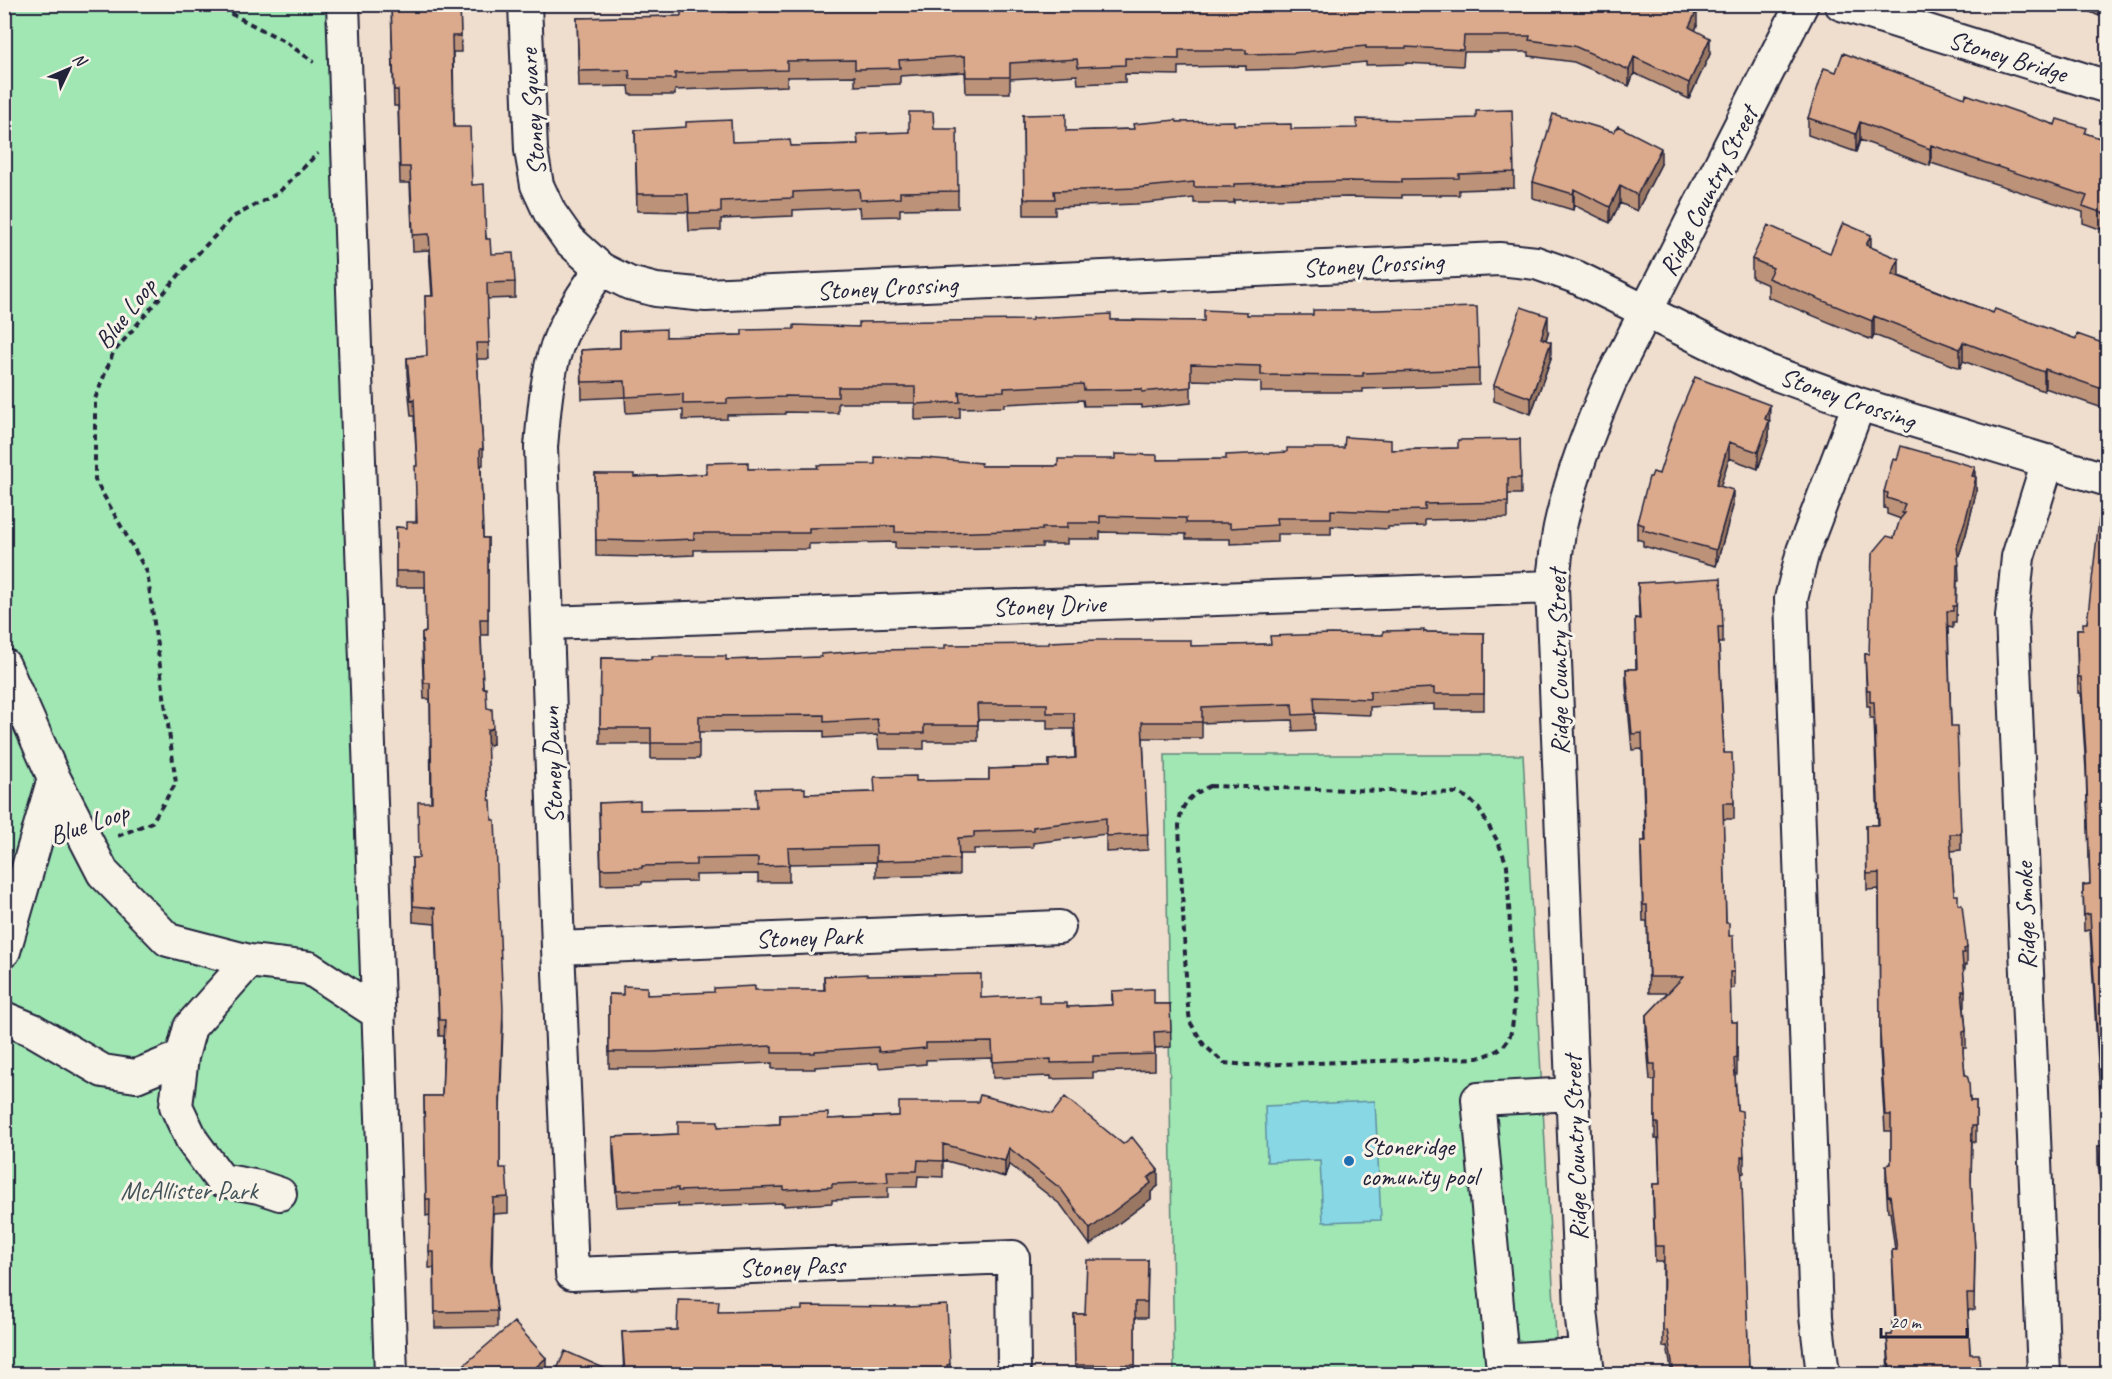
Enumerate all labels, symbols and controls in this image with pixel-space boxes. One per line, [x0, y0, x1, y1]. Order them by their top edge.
street label: Stoney Bridge [1945, 23, 2073, 91]
north arrow [39, 39, 99, 99]
street label: Stoney Square [512, 46, 553, 176]
text: N [68, 49, 92, 72]
street label: Ridge Country Street [1652, 98, 1767, 281]
street label: Stoney Crossing [1302, 244, 1446, 285]
street label: Stoney Crossing [816, 267, 960, 308]
street label: Blue Loop [87, 270, 164, 356]
street label: Stoney Crossing [1776, 360, 1921, 438]
street label: Ridge Country Street [1540, 565, 1577, 755]
street label: Stoney Drive [992, 587, 1109, 624]
street label: Stoney Dawn [534, 706, 571, 824]
street label: Blue Loop [45, 794, 134, 852]
street label: Ridge Smoke [2007, 859, 2044, 970]
street label: Stoney Park [755, 919, 864, 956]
street label: Ridge Country Street [1556, 1051, 1595, 1241]
place label: Stoneridge comunity pool [1361, 1130, 1482, 1193]
marker: Stoneridge comunity pool [1342, 1154, 1356, 1168]
park label: McAllister Park [121, 1174, 259, 1207]
street label: Stoney Pass [739, 1248, 848, 1285]
scale bar [1881, 1301, 1966, 1339]
text: 20 m [1890, 1311, 1923, 1333]

